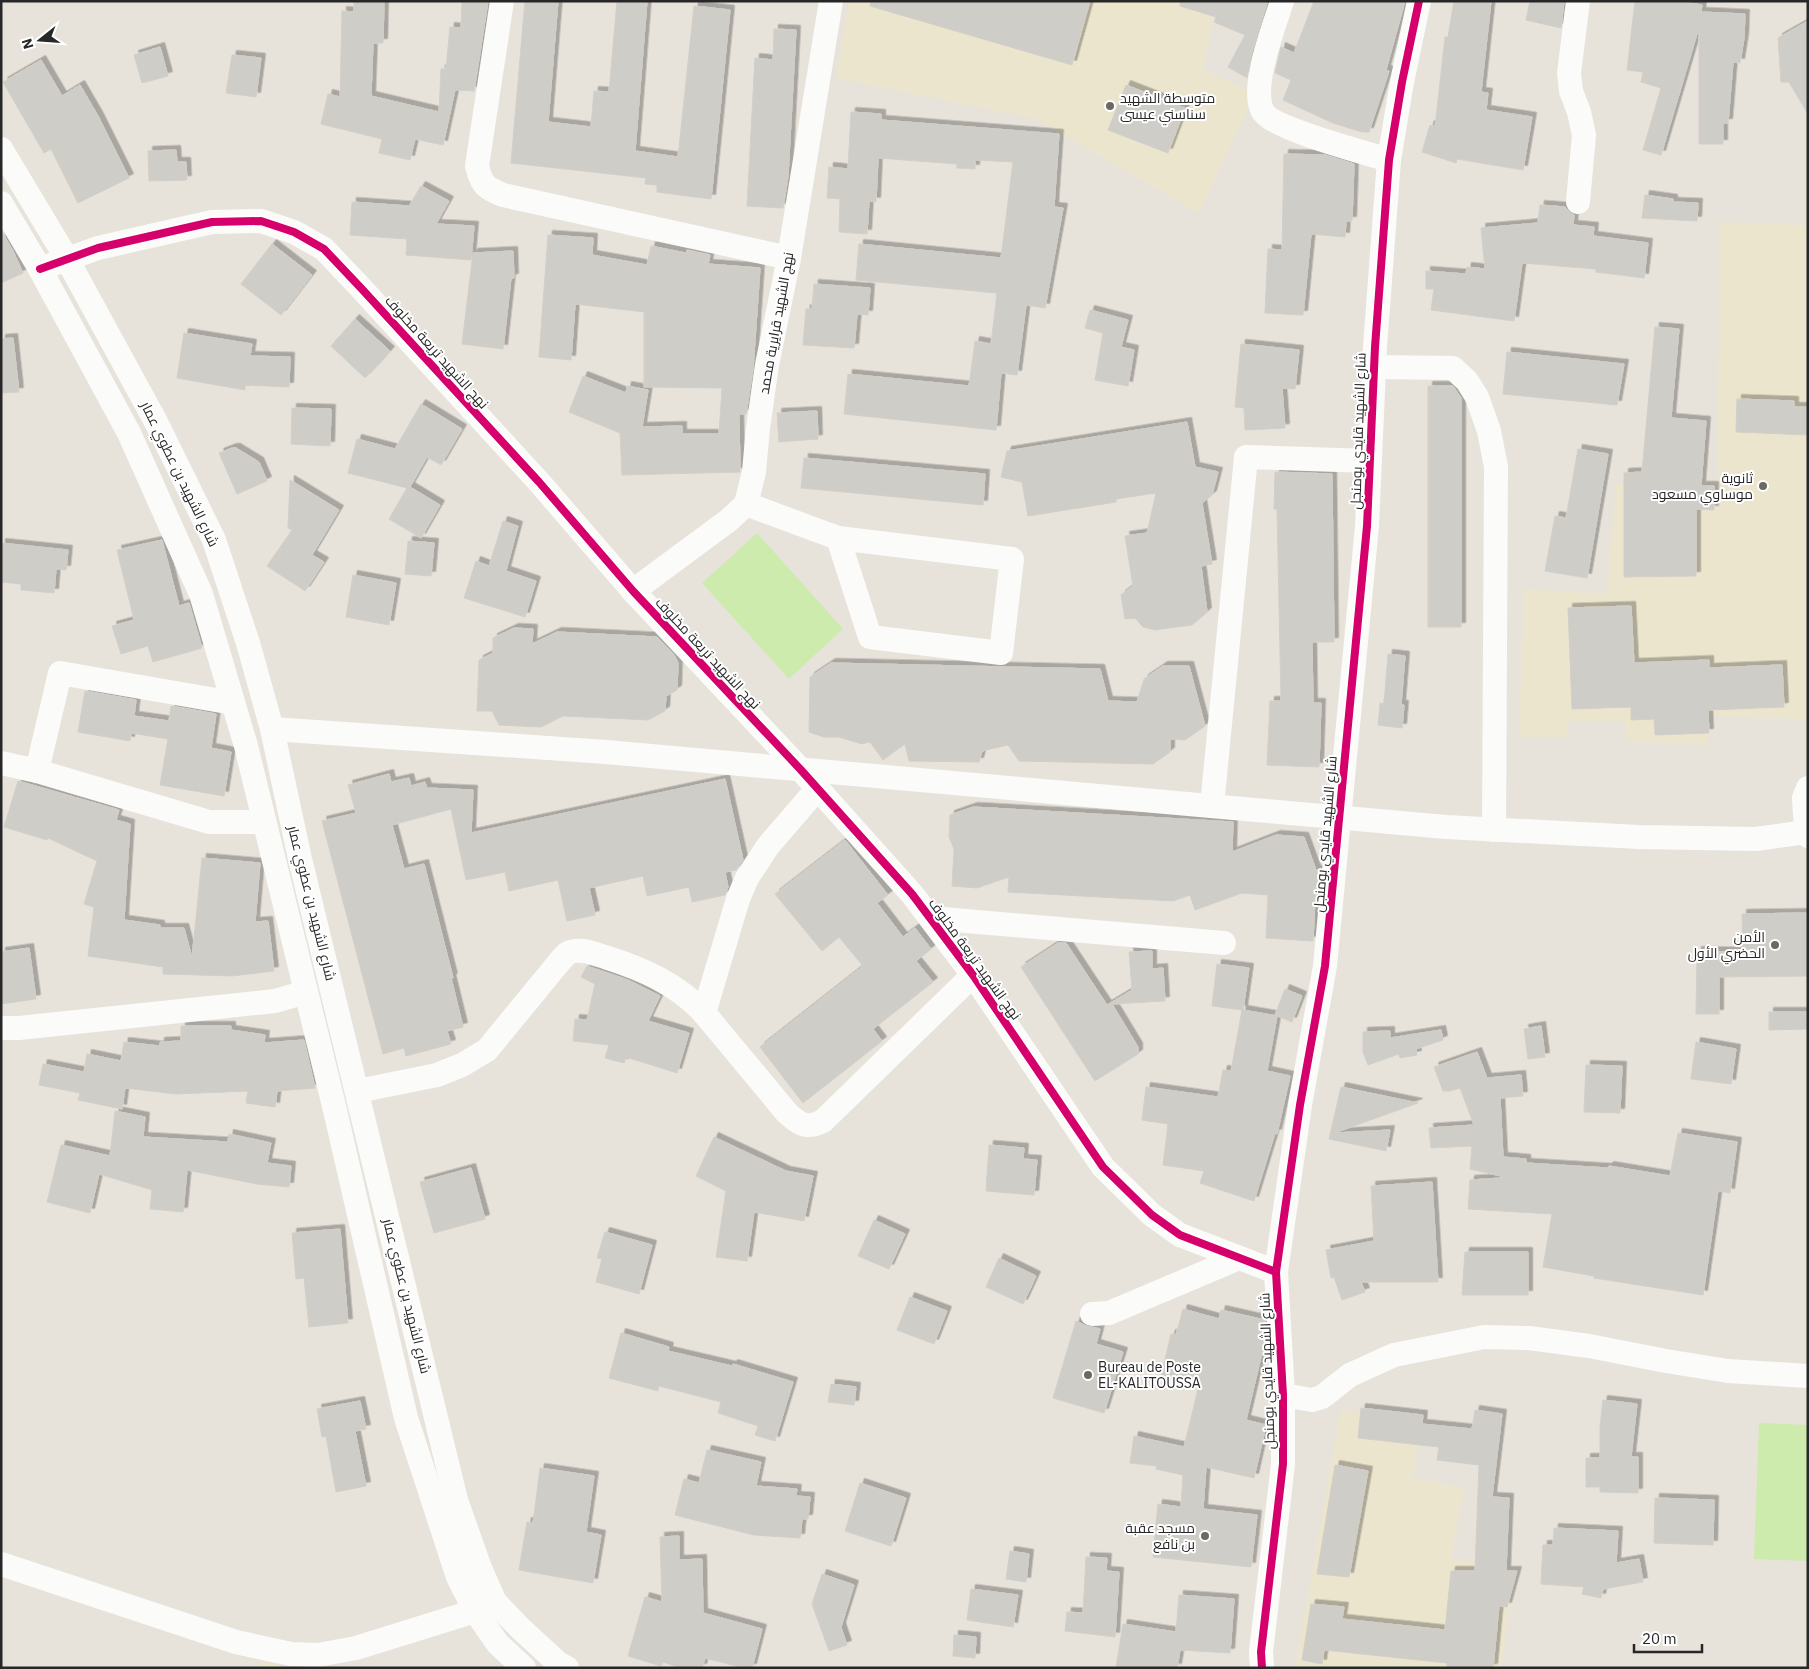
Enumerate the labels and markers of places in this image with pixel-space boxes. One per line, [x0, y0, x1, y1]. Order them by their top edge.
place label: متوسطة الشهيد سناسني عيسى [1120, 89, 1215, 126]
marker: متوسطة الشهيد سناسني عيسى [1104, 100, 1116, 112]
place label: ثانوية موساوي مسعود [1652, 469, 1753, 506]
marker: ثانوية موساوي مسعود [1757, 480, 1769, 492]
place label: الأمن الحضري الأول [1688, 928, 1765, 965]
marker: الأمن الحضري الأول [1769, 939, 1781, 951]
place label: Bureau de Poste EL-KALITOUSSA [1098, 1358, 1201, 1392]
marker: Bureau de Poste EL-KALITOUSSA [1082, 1369, 1094, 1381]
place label: مسجد عقبة بن نافع [1125, 1519, 1195, 1553]
marker: مسجد عقبة بن نافع [1199, 1530, 1211, 1542]

